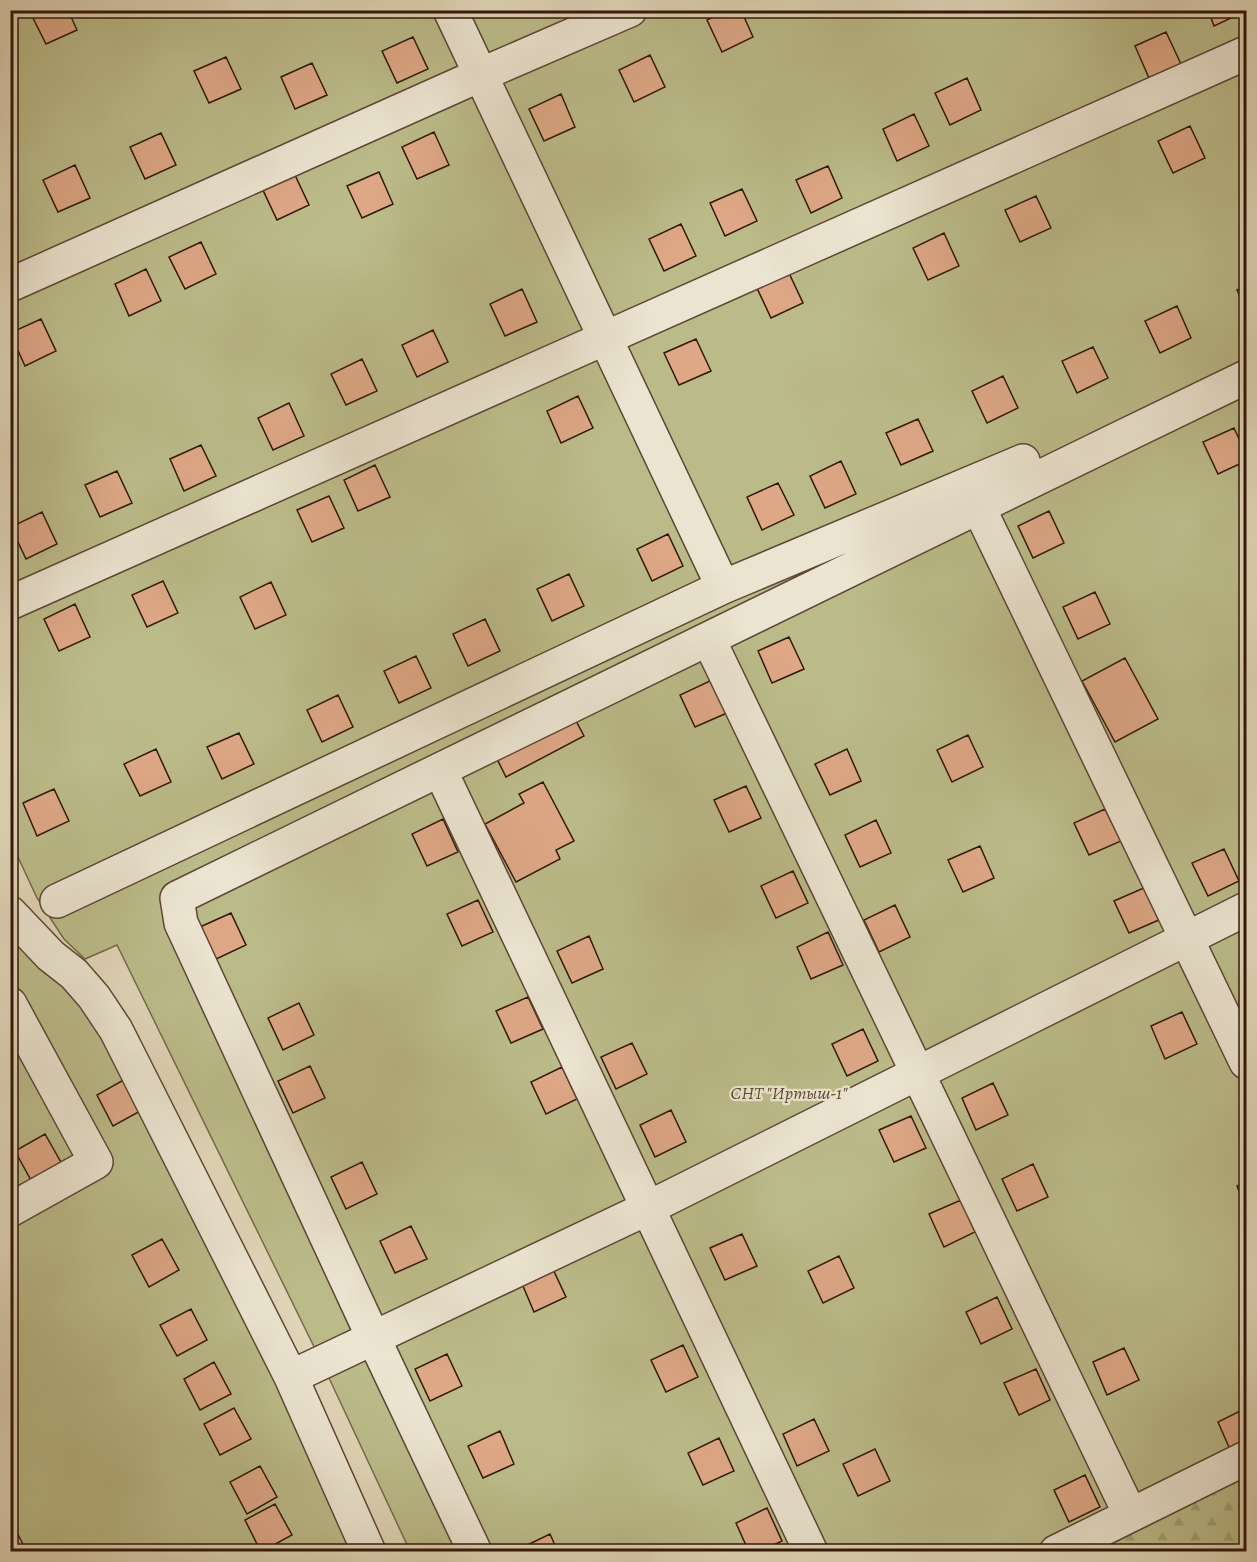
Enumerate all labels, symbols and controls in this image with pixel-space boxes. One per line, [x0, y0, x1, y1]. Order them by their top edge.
park label: СНТ "Иртыш-1" [730, 1081, 848, 1105]

